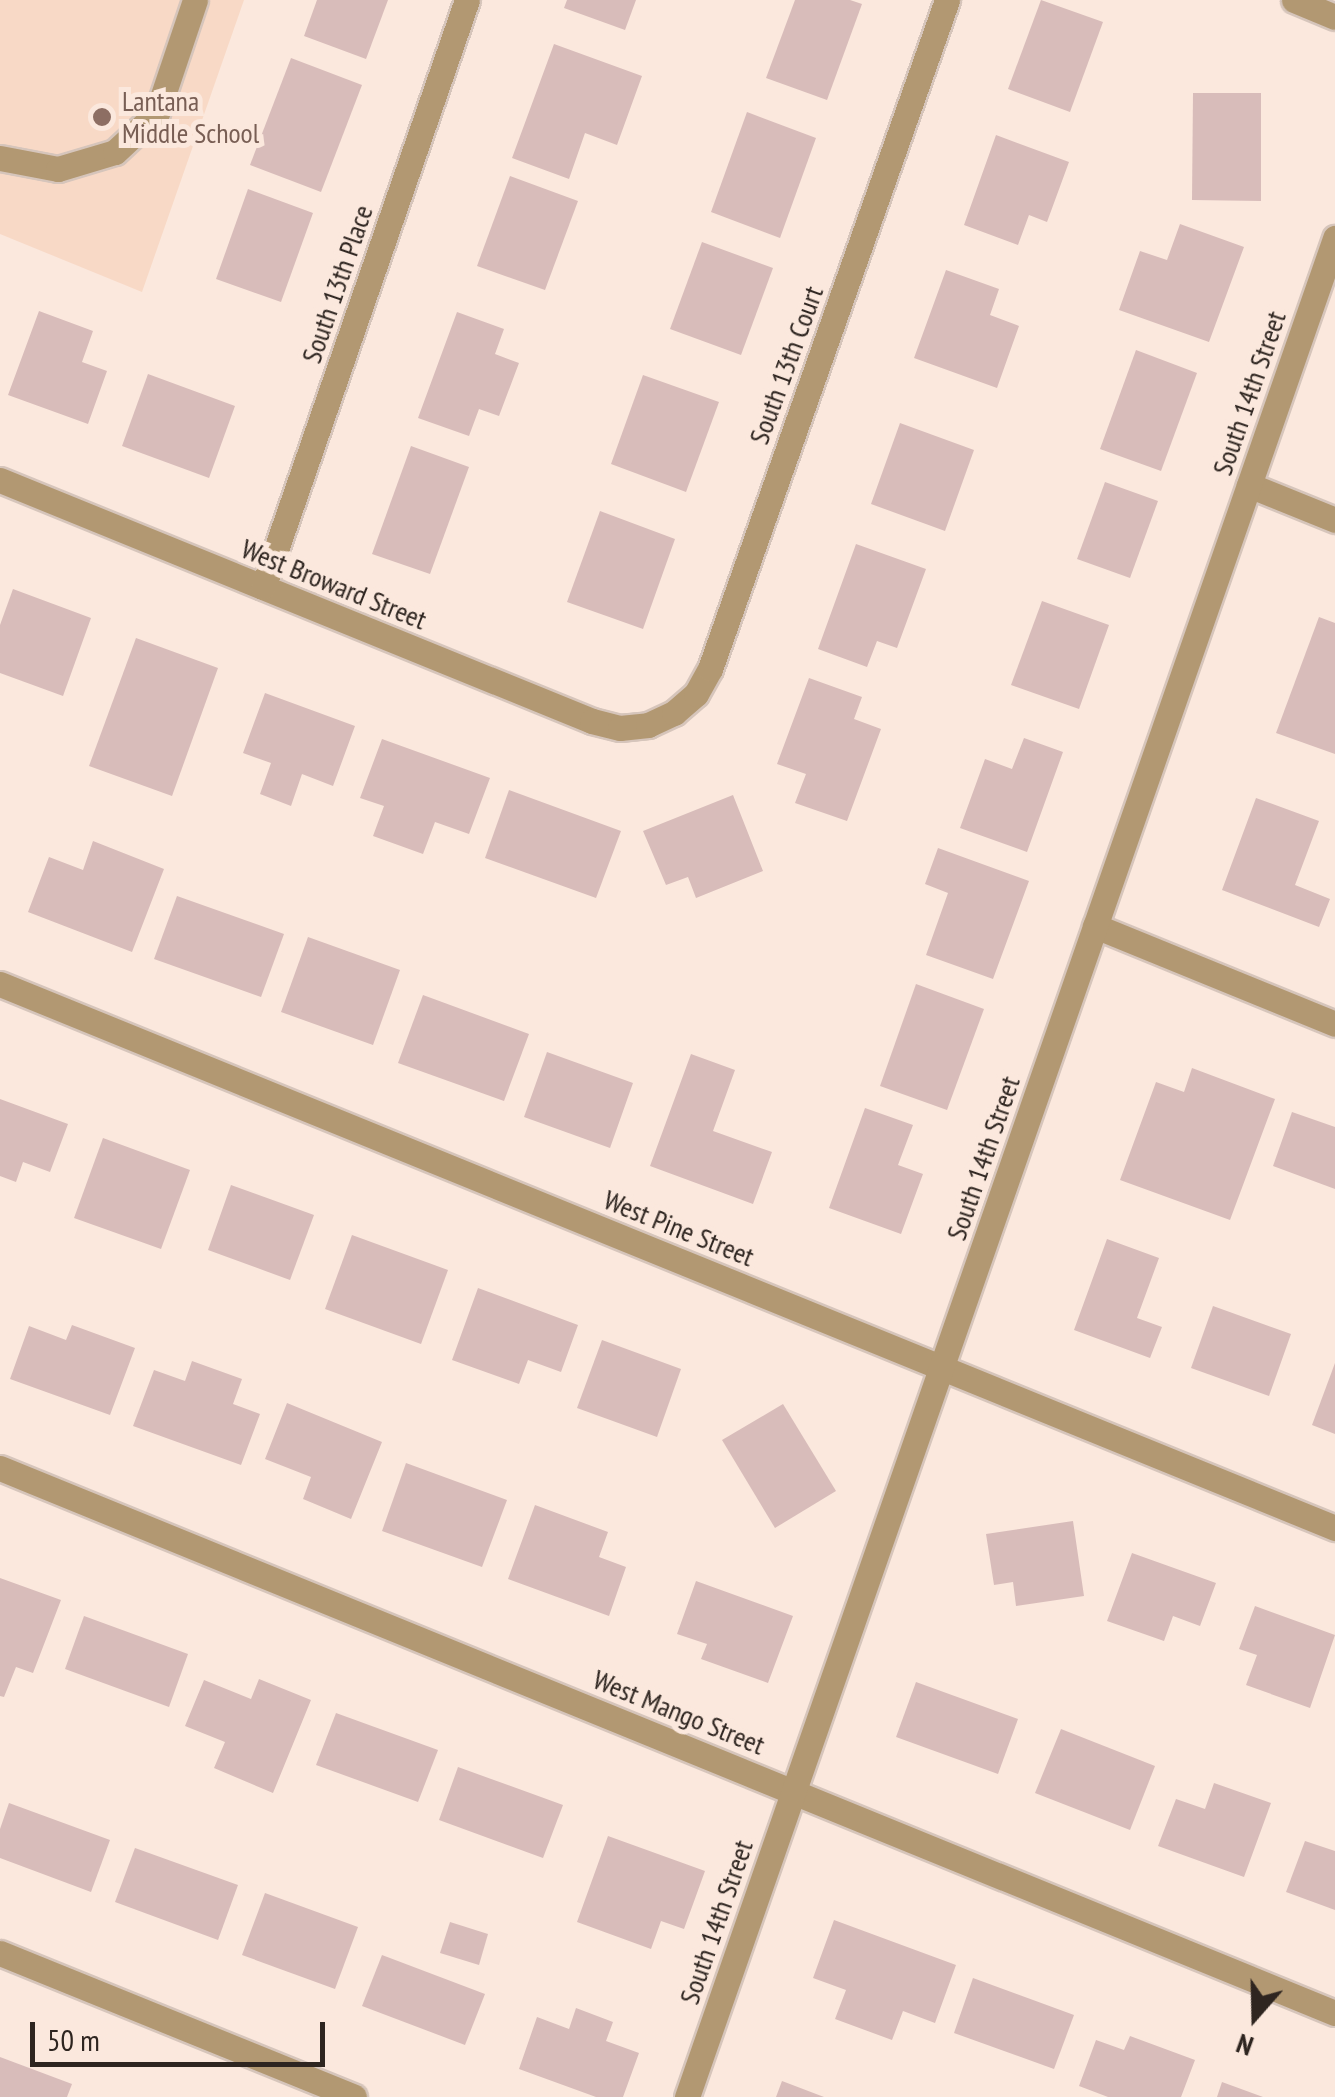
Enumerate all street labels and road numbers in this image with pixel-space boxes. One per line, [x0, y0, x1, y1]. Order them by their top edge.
street label: South 13th Place [294, 201, 380, 367]
street label: South 13th Court [742, 281, 830, 449]
street label: South 14th Street [1205, 307, 1293, 479]
street label: West Broward Street [237, 532, 431, 636]
street label: South 14th Street [939, 1072, 1027, 1244]
street label: West Pine Street [599, 1183, 759, 1273]
street label: West Mango Street [588, 1662, 770, 1762]
street label: South 14th Street [672, 1836, 760, 2008]

